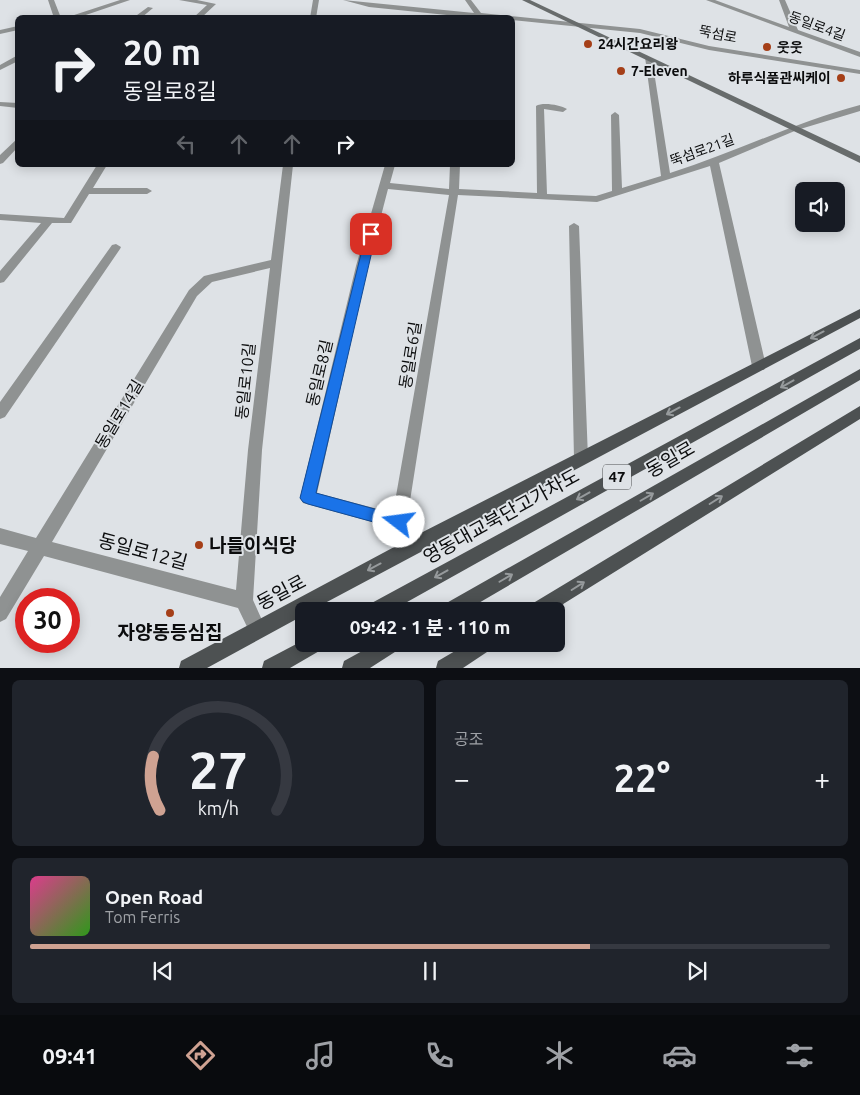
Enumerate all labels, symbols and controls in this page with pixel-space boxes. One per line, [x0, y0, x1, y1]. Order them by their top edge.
street label: 동일로4길 [786, 8, 848, 44]
street label: 뚝섬로 [698, 22, 739, 46]
text: 20 m [123, 32, 201, 72]
icon: right [40, 35, 105, 100]
place label: 24시간요리왕 [598, 36, 678, 52]
marker: 24시간요리왕 [582, 38, 594, 50]
place label: 웃웃 [777, 39, 803, 55]
marker: 웃웃 [761, 41, 773, 53]
place label: 7-Eleven [631, 63, 688, 79]
marker: 7-Eleven [615, 65, 627, 77]
place label: 하루식품관씨케이 [728, 70, 831, 86]
marker: 하루식품관씨케이 [835, 72, 847, 84]
text: 동일로8길 [123, 78, 216, 103]
icon: left [172, 130, 200, 158]
icon: ahead [225, 130, 253, 158]
icon: ahead [278, 130, 306, 158]
icon: right [331, 130, 359, 158]
street label: 뚝섬로21길 [668, 131, 736, 169]
map controls [795, 182, 845, 232]
button: sound [795, 182, 845, 232]
pin [350, 213, 392, 255]
icon: arrive [357, 220, 385, 248]
street label: 동일로6길 [396, 320, 424, 390]
one-way arrow [810, 331, 825, 340]
street label: 동일로8길 [303, 338, 335, 408]
street label: 동일로10길 [232, 342, 258, 420]
street label: 동일로14길 [91, 376, 147, 452]
one-way arrow [780, 379, 794, 389]
one-way arrow [666, 407, 681, 416]
street label: 동일로 [642, 436, 698, 482]
street label: 영동대교북단고가차도 [419, 464, 583, 568]
road number: 47 [603, 464, 631, 490]
one-way arrow [576, 492, 591, 501]
one-way arrow [639, 492, 654, 501]
position arrow [372, 495, 424, 547]
one-way arrow [709, 495, 723, 505]
street label: 동일로12길 [96, 529, 190, 573]
place label: 나들이식당 [209, 534, 297, 556]
marker: 나들이식당 [193, 539, 205, 551]
one-way arrow [366, 562, 381, 572]
one-way arrow [433, 569, 448, 579]
street label: 동일로 [253, 570, 309, 614]
one-way arrow [499, 573, 513, 583]
one-way arrow [570, 580, 584, 590]
speed limit sign: 30 [15, 588, 80, 653]
marker: 자양동등심집 [164, 607, 176, 619]
text: 09:42 · 1 분 · 110 m [350, 616, 510, 638]
place label: 자양동등심집 [118, 621, 222, 643]
text: 공조 [454, 730, 483, 748]
text: 27 [189, 741, 247, 799]
text: 22° [614, 757, 670, 799]
text: − [454, 763, 470, 794]
text: + [814, 763, 830, 794]
text: km/h [197, 798, 239, 818]
text: Open Road [105, 886, 203, 908]
text: Tom Ferris [105, 908, 180, 926]
icon: previous [149, 957, 177, 985]
icon: pause [416, 957, 444, 985]
icon: next [683, 957, 711, 985]
icon: directions [183, 1038, 218, 1073]
icon: music [303, 1038, 338, 1073]
icon: phone [422, 1038, 457, 1073]
icon: climate [542, 1038, 577, 1073]
icon: car [662, 1038, 697, 1073]
icon: filters [782, 1038, 817, 1073]
text: 09:41 [42, 1043, 98, 1068]

